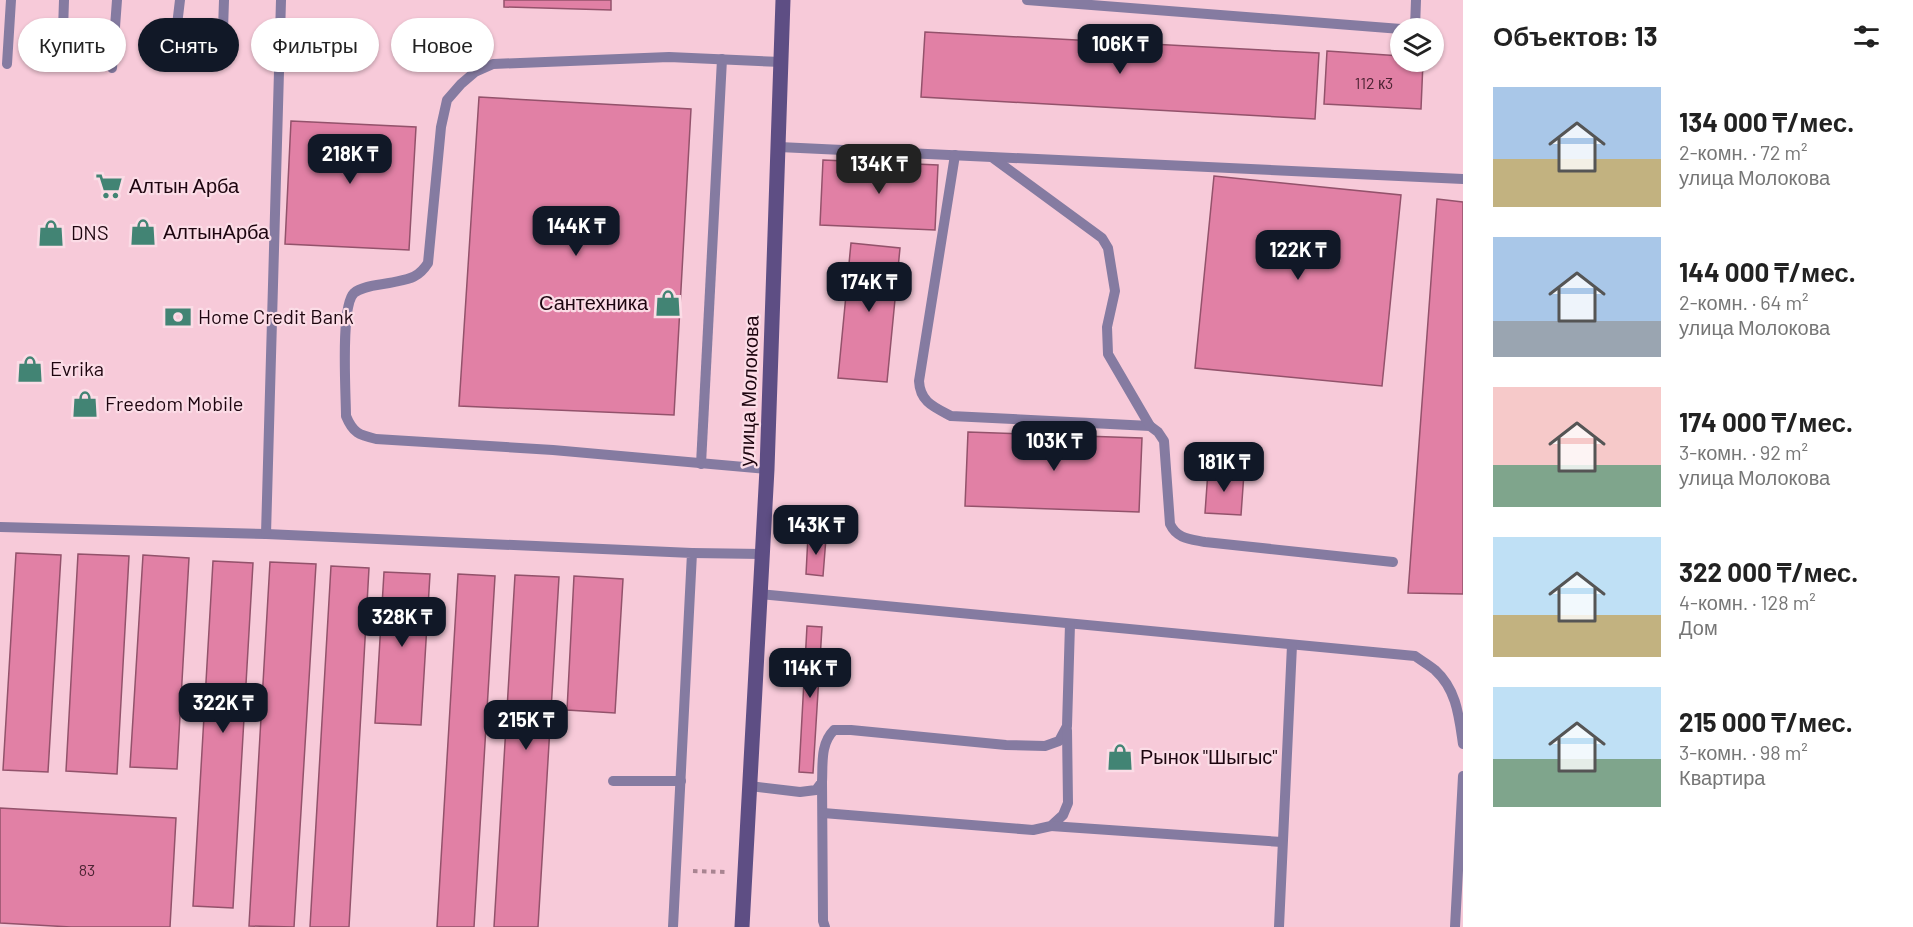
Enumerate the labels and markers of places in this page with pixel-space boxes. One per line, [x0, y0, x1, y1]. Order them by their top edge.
pin: 106K ₸ [1071, 24, 1169, 75]
pin: 218K ₸ [301, 134, 399, 185]
pin: 134K ₸ [830, 144, 928, 195]
supermarket icon: Алтын Арба [94, 171, 124, 201]
place label: Алтын Арба [129, 173, 240, 197]
pin: 144K ₸ [527, 206, 625, 257]
shop icon: АлтынАрба [128, 217, 158, 247]
shop icon: DNS [36, 218, 66, 248]
place label: АлтынАрба [163, 219, 270, 243]
place label: DNS [71, 220, 109, 244]
pin: 122K ₸ [1249, 230, 1347, 281]
pin: 174K ₸ [820, 262, 918, 313]
shop icon: Сантехника [653, 288, 683, 318]
place label: Сантехника [539, 290, 649, 314]
bank icon: Home Credit Bank [163, 302, 193, 332]
place label: Home Credit Bank [198, 304, 354, 328]
shop icon: Evrika [15, 354, 45, 384]
place label: Evrika [50, 356, 104, 380]
shop icon: Freedom Mobile [70, 389, 100, 419]
place label: Freedom Mobile [105, 391, 243, 415]
pin: 103K ₸ [1005, 421, 1103, 472]
pin: 181K ₸ [1175, 442, 1273, 493]
pin: 143K ₸ [767, 505, 865, 556]
pin: 328K ₸ [353, 597, 451, 648]
pin: 114K ₸ [761, 648, 859, 699]
pin: 322K ₸ [174, 683, 272, 734]
pin: 215K ₸ [477, 700, 575, 751]
shop icon: Рынок "Шыгыс" [1105, 742, 1135, 772]
place label: Рынок "Шыгыс" [1140, 744, 1278, 768]

